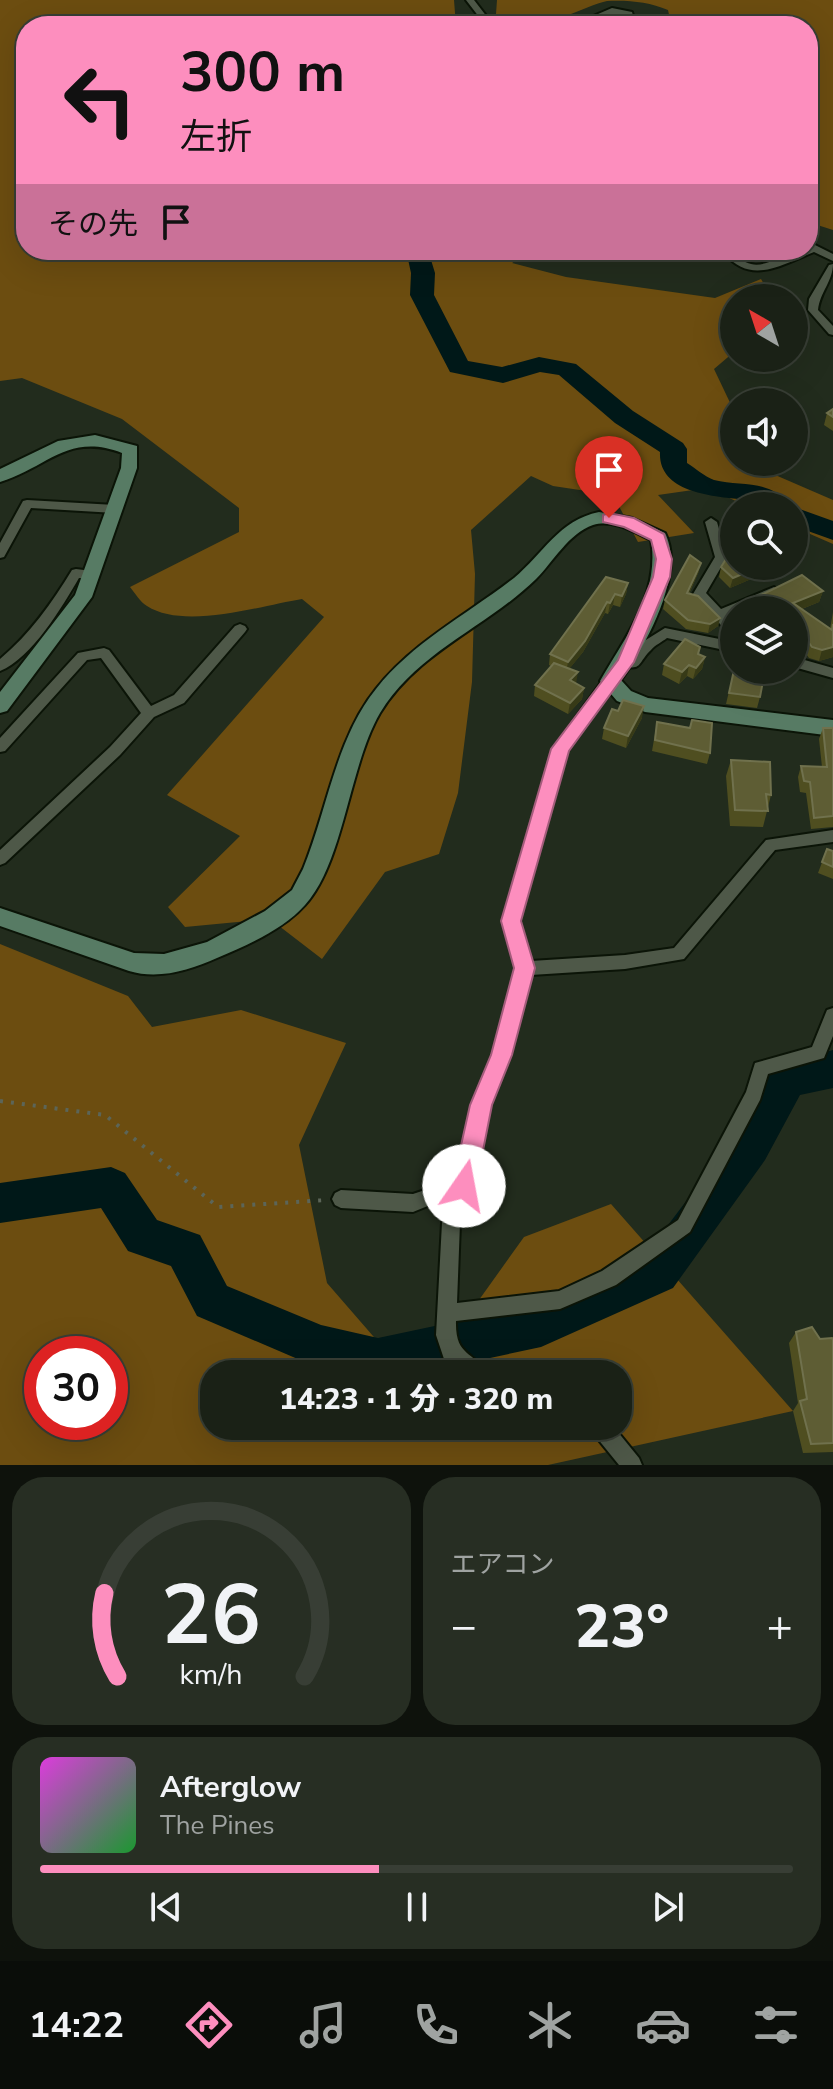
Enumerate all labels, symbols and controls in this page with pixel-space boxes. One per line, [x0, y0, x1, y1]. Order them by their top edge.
text: 300 m [180, 34, 345, 111]
icon: left [48, 48, 152, 152]
text: 左折 [180, 113, 252, 162]
icon: arrive [154, 200, 198, 244]
text: その先 [48, 204, 138, 245]
north arrow [720, 284, 808, 372]
map controls [720, 284, 808, 684]
button: sound [720, 388, 808, 476]
pin [575, 436, 643, 518]
icon: arrive [587, 448, 631, 492]
button: search [720, 492, 808, 580]
button: layers [720, 596, 808, 684]
position arrow [422, 1144, 506, 1228]
speed limit sign: 30 [24, 1336, 128, 1440]
text: 14:23 · 1 分 · 320 m [279, 1379, 553, 1420]
text: エアコン [451, 1547, 555, 1582]
text: 26 [161, 1559, 261, 1672]
text: 23° [574, 1586, 669, 1668]
text: − [451, 1597, 477, 1657]
text: + [767, 1597, 793, 1657]
text: km/h [180, 1655, 243, 1694]
text: Afterglow [160, 1767, 301, 1808]
text: The Pines [160, 1808, 275, 1843]
icon: previous [144, 1885, 188, 1929]
icon: pause [395, 1885, 439, 1929]
icon: next [646, 1885, 690, 1929]
icon: directions [181, 1997, 237, 2053]
icon: music [295, 1997, 351, 2053]
icon: phone [408, 1997, 464, 2053]
icon: climate [522, 1997, 578, 2053]
icon: car [635, 1997, 691, 2053]
icon: filters [748, 1997, 804, 2053]
text: 14:22 [29, 2001, 124, 2050]

